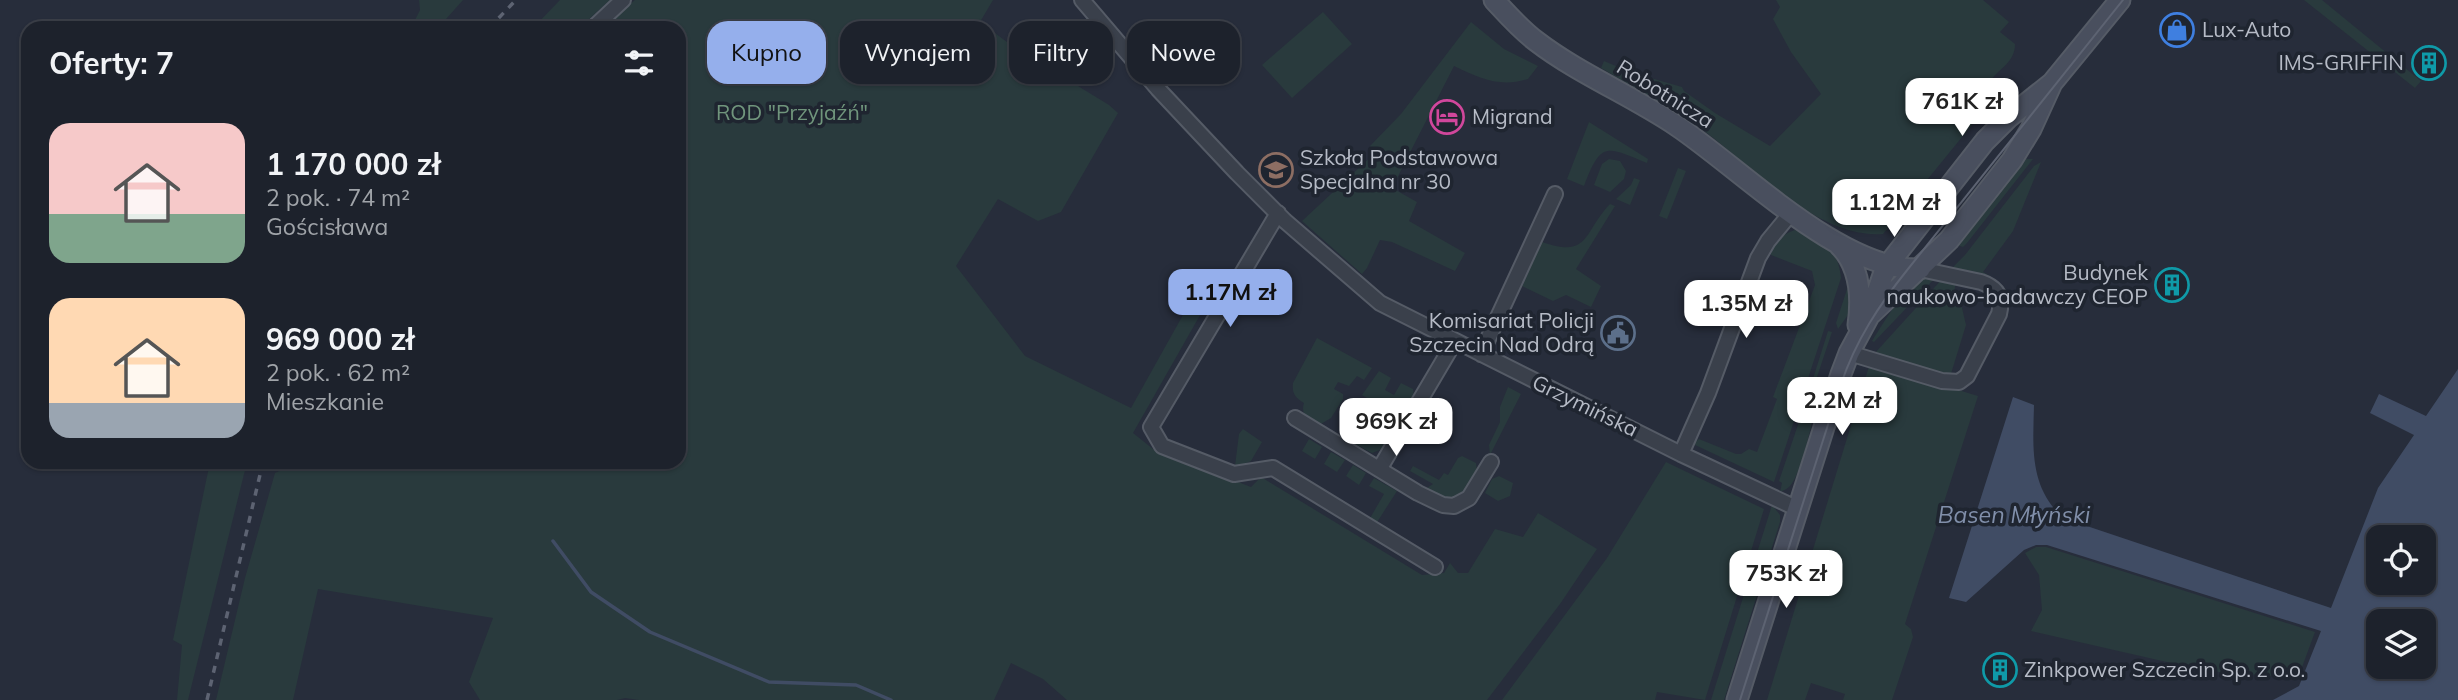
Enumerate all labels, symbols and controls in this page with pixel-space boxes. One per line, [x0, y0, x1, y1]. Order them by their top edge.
shop icon: Lux-Auto [2158, 11, 2196, 49]
place label: Lux-Auto [2202, 16, 2291, 42]
chip: Kupno [707, 21, 826, 84]
chip: Wynajem [840, 21, 995, 84]
chip: Filtry [1009, 21, 1113, 84]
chip: Nowe [1127, 21, 1240, 84]
text: Oferty: 7 [49, 44, 174, 82]
icon: filters [620, 44, 658, 82]
building icon: IMS-GRIFFIN [2410, 44, 2448, 82]
place label: IMS-GRIFFIN [2278, 49, 2404, 75]
street label: Robotnicza [1612, 53, 1719, 133]
pin: 761K zł [1897, 78, 2027, 138]
text: 761K zł [1921, 86, 2003, 115]
hotel icon: Migrand [1428, 98, 1466, 136]
park label: ROD "Przyjaźń" [716, 99, 868, 125]
place label: Migrand [1472, 103, 1553, 129]
place label: Szkoła Podstawowa Specjalna nr 30 [1300, 144, 1498, 194]
text: 1 170 000 zł [266, 145, 440, 183]
icon: home [105, 151, 189, 235]
school or university icon: Szkoła Podstawowa Specjalna nr 30 [1257, 151, 1295, 189]
pin: 1.12M zł [1822, 180, 1966, 239]
text: 2 pok. · 74 m² [266, 183, 410, 212]
text: 1.12M zł [1848, 187, 1940, 216]
text: Gościsława [266, 212, 388, 241]
place label: Budynek naukowo-badawczy CEOP [1886, 259, 2148, 309]
building icon: Budynek naukowo-badawczy CEOP [2153, 266, 2191, 304]
pin: 1.17M zł [1158, 270, 1302, 329]
text: 1.17M zł [1184, 277, 1276, 306]
pin: 1.35M zł [1674, 280, 1818, 340]
text: 1.35M zł [1700, 288, 1792, 317]
place label: Komisariat Policji Szczecin Nad Odrą [1409, 307, 1594, 357]
public building icon: Komisariat Policji Szczecin Nad Odrą [1599, 314, 1637, 352]
text: 969 000 zł [266, 320, 414, 358]
icon: home [105, 326, 189, 410]
text: 2 pok. · 62 m² [266, 358, 410, 387]
street label: Grzymińska [1528, 368, 1643, 442]
pin: 2.2M zł [1777, 378, 1907, 437]
text: 2.2M zł [1803, 385, 1881, 414]
text: Mieszkanie [266, 387, 384, 416]
pin: 969K zł [1331, 398, 1461, 458]
text: 969K zł [1355, 406, 1437, 435]
water label: Basen Młyński [1938, 500, 2091, 529]
map controls [2366, 525, 2436, 679]
button: locate [2366, 525, 2436, 595]
pin: 753K zł [1721, 550, 1851, 610]
text: 753K zł [1745, 558, 1827, 587]
button: layers [2366, 609, 2436, 679]
building icon: Zinkpower Szczecin Sp. z o.o. [1981, 651, 2019, 689]
place label: Zinkpower Szczecin Sp. z o.o. [2024, 656, 2305, 682]

